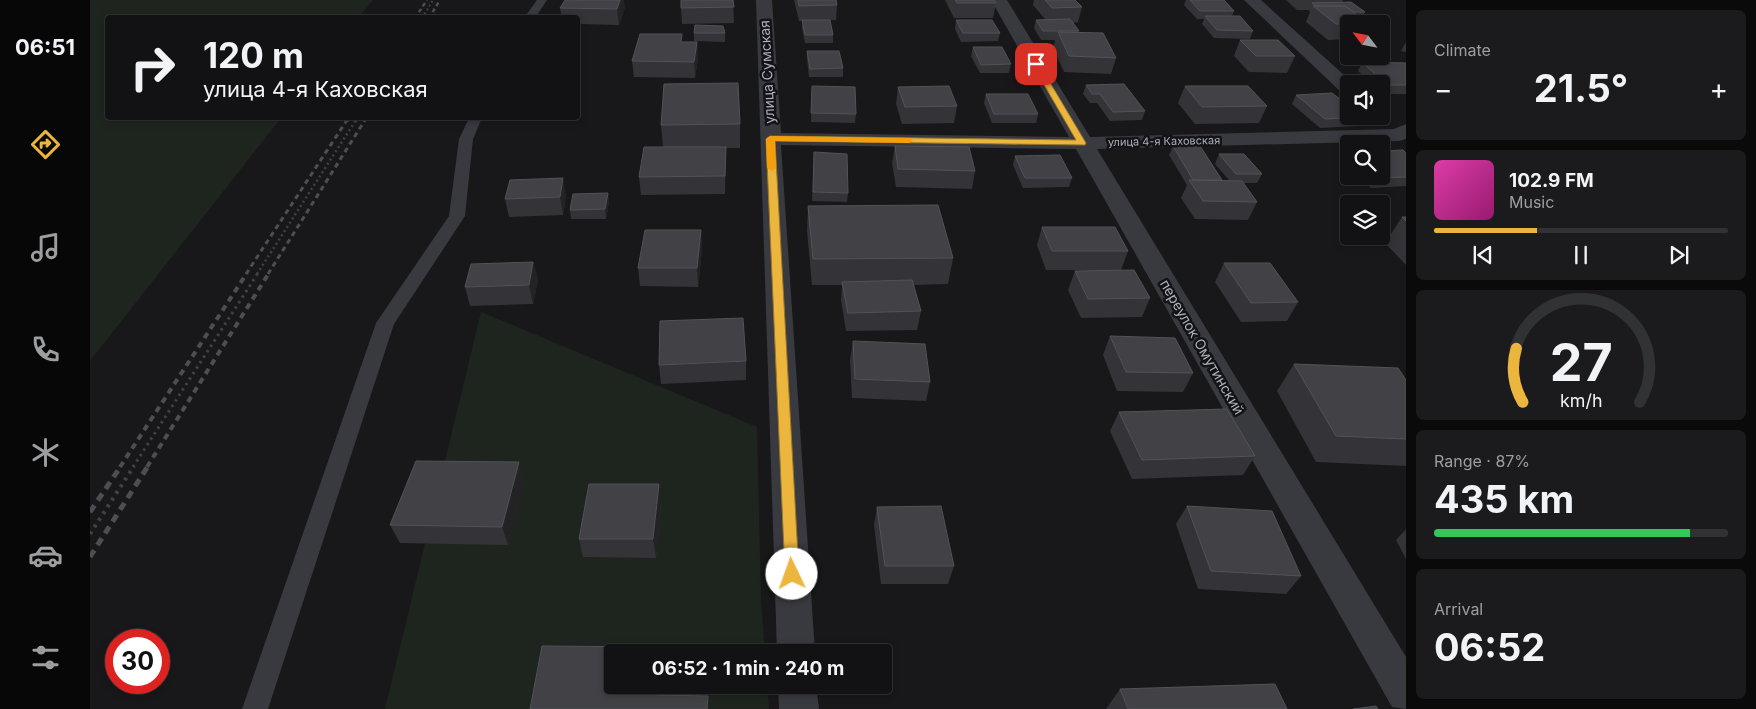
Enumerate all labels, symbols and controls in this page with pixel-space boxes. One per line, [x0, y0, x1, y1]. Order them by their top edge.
north arrow [1340, 15, 1390, 65]
map controls [1340, 15, 1390, 245]
street label: улица Сумская [755, 20, 778, 124]
text: 06:51 [15, 34, 75, 60]
text: 120 m [203, 34, 304, 76]
icon: right [120, 35, 185, 100]
text: Climate [1434, 40, 1491, 60]
pin [1015, 43, 1057, 85]
icon: arrive [1022, 50, 1050, 78]
text: 21.5° [1534, 65, 1628, 111]
text: − [1434, 72, 1453, 106]
text: + [1709, 72, 1728, 106]
button: sound [1340, 75, 1390, 125]
text: улица 4-я Каховская [203, 76, 428, 102]
icon: directions [28, 127, 63, 162]
street label: улица 4-я Каховская [1108, 133, 1220, 149]
button: search [1340, 135, 1390, 185]
text: 102.9 FM [1509, 169, 1594, 192]
text: Music [1509, 192, 1554, 212]
button: layers [1340, 195, 1390, 245]
icon: music [28, 230, 63, 265]
icon: previous [1469, 241, 1497, 269]
icon: pause [1567, 241, 1595, 269]
icon: next [1665, 241, 1693, 269]
street label: переулок Омутинский [1157, 276, 1248, 417]
text: 27 [1550, 331, 1613, 394]
icon: phone [28, 332, 63, 367]
text: km/h [1560, 390, 1602, 411]
icon: climate [28, 435, 63, 470]
text: Range · 87% [1434, 451, 1530, 471]
text: 435 km [1434, 476, 1574, 522]
icon: car [28, 538, 63, 573]
position arrow [765, 547, 817, 599]
text: Arrival [1434, 599, 1483, 619]
text: 06:52 [1434, 624, 1545, 670]
speed limit sign: 30 [105, 629, 170, 694]
icon: filters [28, 640, 63, 675]
text: 06:52 · 1 min · 240 m [652, 657, 844, 680]

